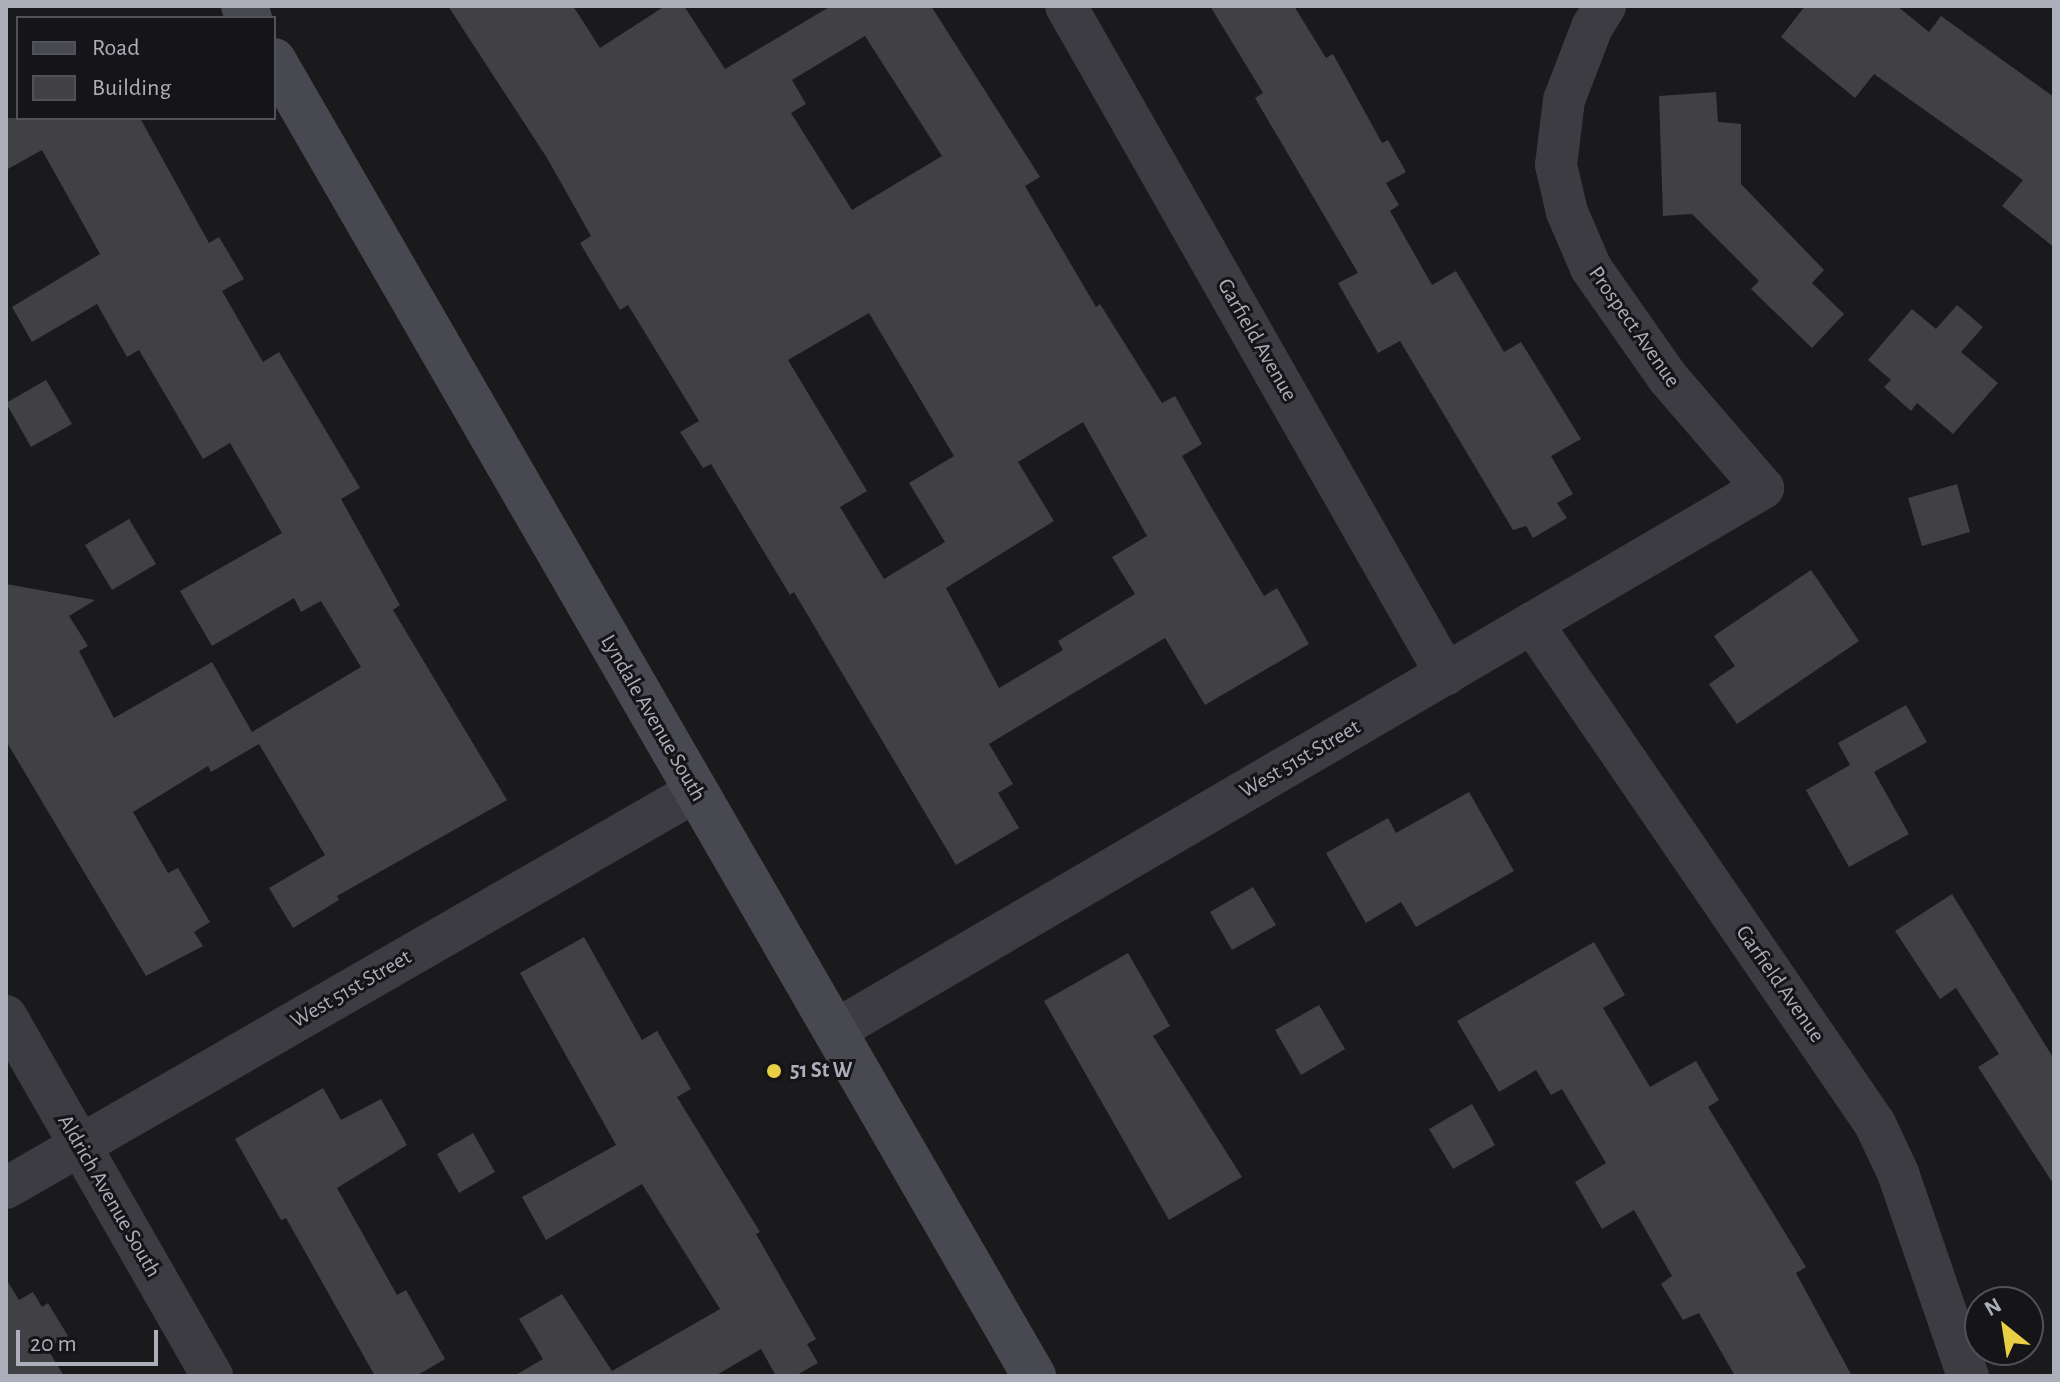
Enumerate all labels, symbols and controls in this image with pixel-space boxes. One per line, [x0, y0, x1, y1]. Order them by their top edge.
legend [16, 16, 276, 120]
text: Road [92, 36, 140, 60]
text: Building [92, 76, 171, 100]
street label: Prospect Avenue [1583, 261, 1685, 393]
street label: Garfield Avenue [1211, 274, 1303, 406]
street label: Lyndale Avenue South [594, 630, 712, 806]
street label: West 51st Street [1235, 714, 1365, 804]
street label: Garfield Avenue [1730, 920, 1830, 1048]
street label: West 51st Street [286, 944, 416, 1034]
place label: 51 St W [790, 1058, 852, 1084]
marker: 51 St W [765, 1062, 783, 1080]
street label: Aldrich Avenue South [52, 1110, 166, 1282]
north arrow [1964, 1286, 2044, 1366]
text: N [1981, 1294, 2005, 1320]
scale bar [20, 1314, 162, 1364]
text: 20 m [30, 1332, 77, 1356]

